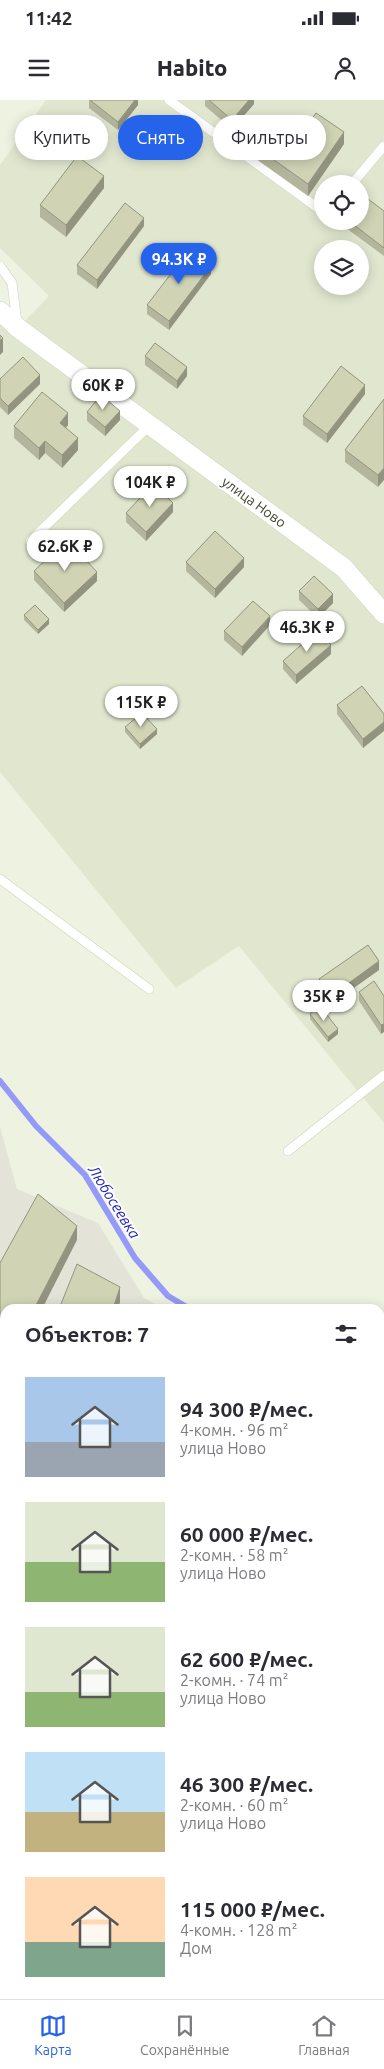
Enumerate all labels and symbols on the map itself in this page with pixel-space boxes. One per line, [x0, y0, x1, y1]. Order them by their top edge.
pin: 94.3K ₽ [133, 242, 225, 285]
pin: 60K ₽ [68, 368, 138, 411]
pin: 104K ₽ [109, 466, 191, 508]
street label: улица Ново [219, 473, 289, 531]
pin: 62.6K ₽ [19, 530, 111, 572]
pin: 46.3K ₽ [261, 610, 353, 653]
pin: 115K ₽ [100, 686, 182, 728]
pin: 35K ₽ [289, 980, 359, 1022]
water label: Любосеевка [85, 1161, 144, 1241]

